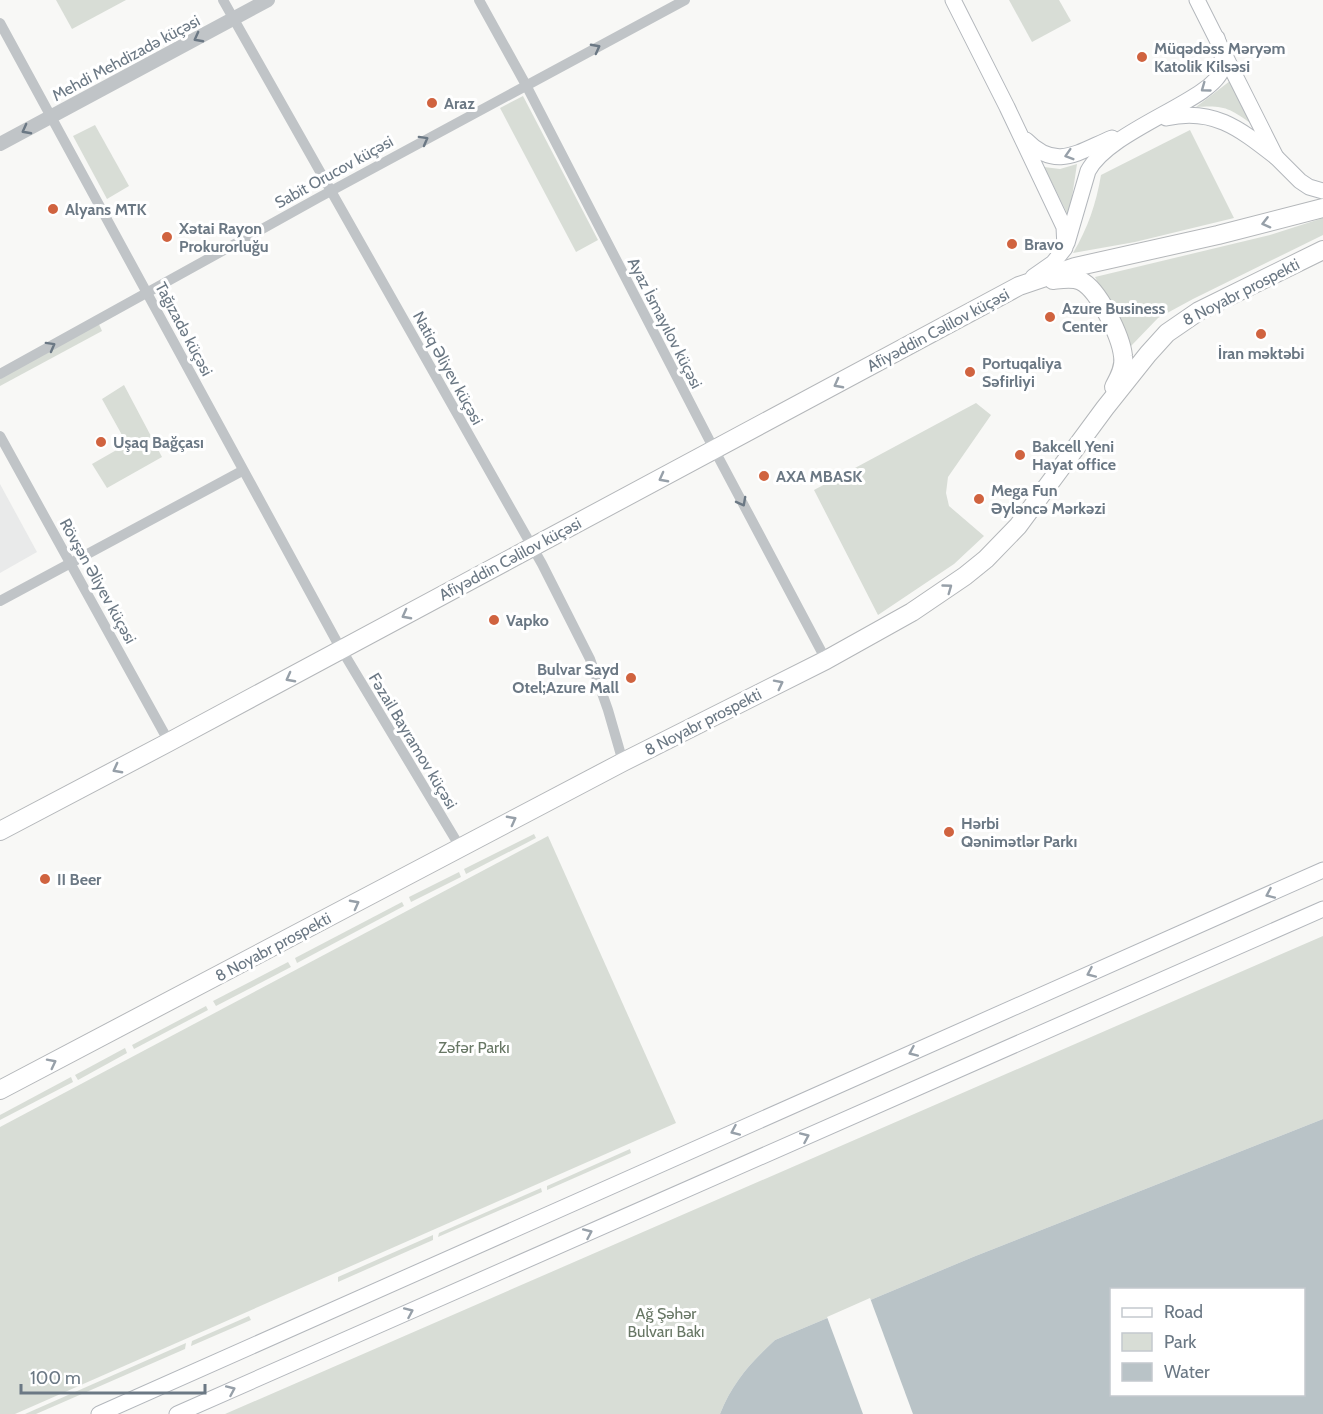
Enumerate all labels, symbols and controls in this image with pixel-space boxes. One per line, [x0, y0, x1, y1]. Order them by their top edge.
street label: Mehdi Mehdizadə küçəsi [49, 11, 203, 105]
one-way arrow [194, 31, 205, 42]
place label: Müqədəss Məryəm Katolik Kilsəsi [1154, 39, 1286, 76]
one-way arrow [590, 44, 600, 55]
marker: Müqədəss Məryəm Katolik Kilsəsi [1135, 50, 1149, 64]
one-way arrow [1201, 81, 1212, 92]
place label: Araz [444, 94, 475, 113]
marker: Araz [425, 96, 439, 110]
one-way arrow [22, 123, 33, 134]
street label: Sabit Orucov küçəsi [272, 132, 396, 212]
one-way arrow [418, 136, 429, 147]
one-way arrow [1064, 147, 1075, 160]
place label: Alyans MTK [65, 200, 147, 219]
marker: Alyans MTK [46, 202, 60, 216]
one-way arrow [1262, 216, 1272, 229]
place label: Xətai Rayon Prokurorluğu [178, 219, 269, 256]
marker: Xətai Rayon Prokurorluğu [160, 230, 174, 244]
place label: Bravo [1024, 235, 1064, 254]
marker: Bravo [1005, 237, 1019, 251]
street label: Ayaz İsmayılov küçəsi [624, 254, 706, 392]
street label: 8 Noyabr prospekti [1179, 254, 1303, 330]
street label: Tağızadə küçəsi [151, 279, 217, 379]
street label: Afiyəddin Cəlilov küçəsi [864, 284, 1012, 376]
place label: Azure Business Center [1062, 299, 1166, 336]
street label: Natiq Əliyev küçəsi [409, 308, 487, 428]
marker: Azure Business Center [1043, 310, 1057, 324]
marker: İran məktəbi [1254, 327, 1268, 341]
one-way arrow [45, 342, 55, 353]
place label: İran məktəbi [1218, 344, 1304, 363]
place label: Portuqaliya Səfirliyi [982, 354, 1062, 391]
marker: Portuqaliya Səfirliyi [963, 365, 977, 379]
one-way arrow [834, 377, 844, 388]
place label: Uşaq Bağçası [113, 433, 204, 452]
marker: Uşaq Bağçası [94, 435, 108, 449]
place label: Bakcell Yeni Hayat office [1032, 437, 1116, 474]
marker: Bakcell Yeni Hayat office [1013, 448, 1027, 462]
place label: AXA MBASK [776, 467, 862, 486]
marker: AXA MBASK [757, 469, 771, 483]
one-way arrow [659, 471, 669, 482]
place label: Mega Fun Əyləncə Mərkəzi [991, 481, 1106, 518]
marker: Mega Fun Əyləncə Mərkəzi [972, 492, 986, 506]
one-way arrow [735, 496, 746, 506]
street label: Afiyəddin Cəlilov küçəsi [436, 513, 584, 605]
street label: Rövşən Əliyev küçəsi [56, 515, 140, 647]
one-way arrow [942, 584, 953, 595]
one-way arrow [402, 608, 412, 619]
place label: Vapko [506, 611, 549, 630]
marker: Vapko [487, 613, 501, 627]
place label: Bulvar Sayd Otel;Azure Mall [512, 660, 619, 697]
street label: Fəzail Bayramov küçəsi [365, 670, 461, 812]
one-way arrow [285, 671, 296, 682]
marker: Bulvar Sayd Otel;Azure Mall [624, 671, 638, 685]
one-way arrow [772, 680, 783, 691]
street label: 8 Noyabr prospekti [641, 684, 765, 760]
one-way arrow [113, 762, 124, 774]
place label: Hərbi Qənimətlər Parkı [961, 814, 1077, 851]
one-way arrow [505, 816, 516, 828]
marker: Hərbi Qənimətlər Parkı [942, 825, 956, 839]
place label: II Beer [57, 870, 102, 889]
marker: II Beer [38, 872, 52, 886]
one-way arrow [1265, 886, 1276, 898]
one-way arrow [348, 900, 359, 911]
street label: 8 Noyabr prospekti [212, 908, 334, 986]
one-way arrow [1087, 966, 1098, 978]
park label: Zəfər Parkı [438, 1038, 510, 1057]
one-way arrow [909, 1045, 920, 1057]
one-way arrow [46, 1059, 56, 1070]
one-way arrow [730, 1124, 741, 1136]
one-way arrow [798, 1133, 809, 1145]
one-way arrow [581, 1228, 592, 1240]
legend [1110, 1288, 1305, 1396]
text: Road [1164, 1301, 1203, 1323]
park label: Ağ Şəhər Bulvarı Bakı [628, 1304, 704, 1341]
one-way arrow [403, 1307, 414, 1319]
text: Park [1164, 1331, 1197, 1353]
scale bar [21, 1357, 206, 1395]
text: Water [1164, 1361, 1210, 1383]
text: 100 m [30, 1367, 81, 1389]
one-way arrow [224, 1386, 235, 1398]

